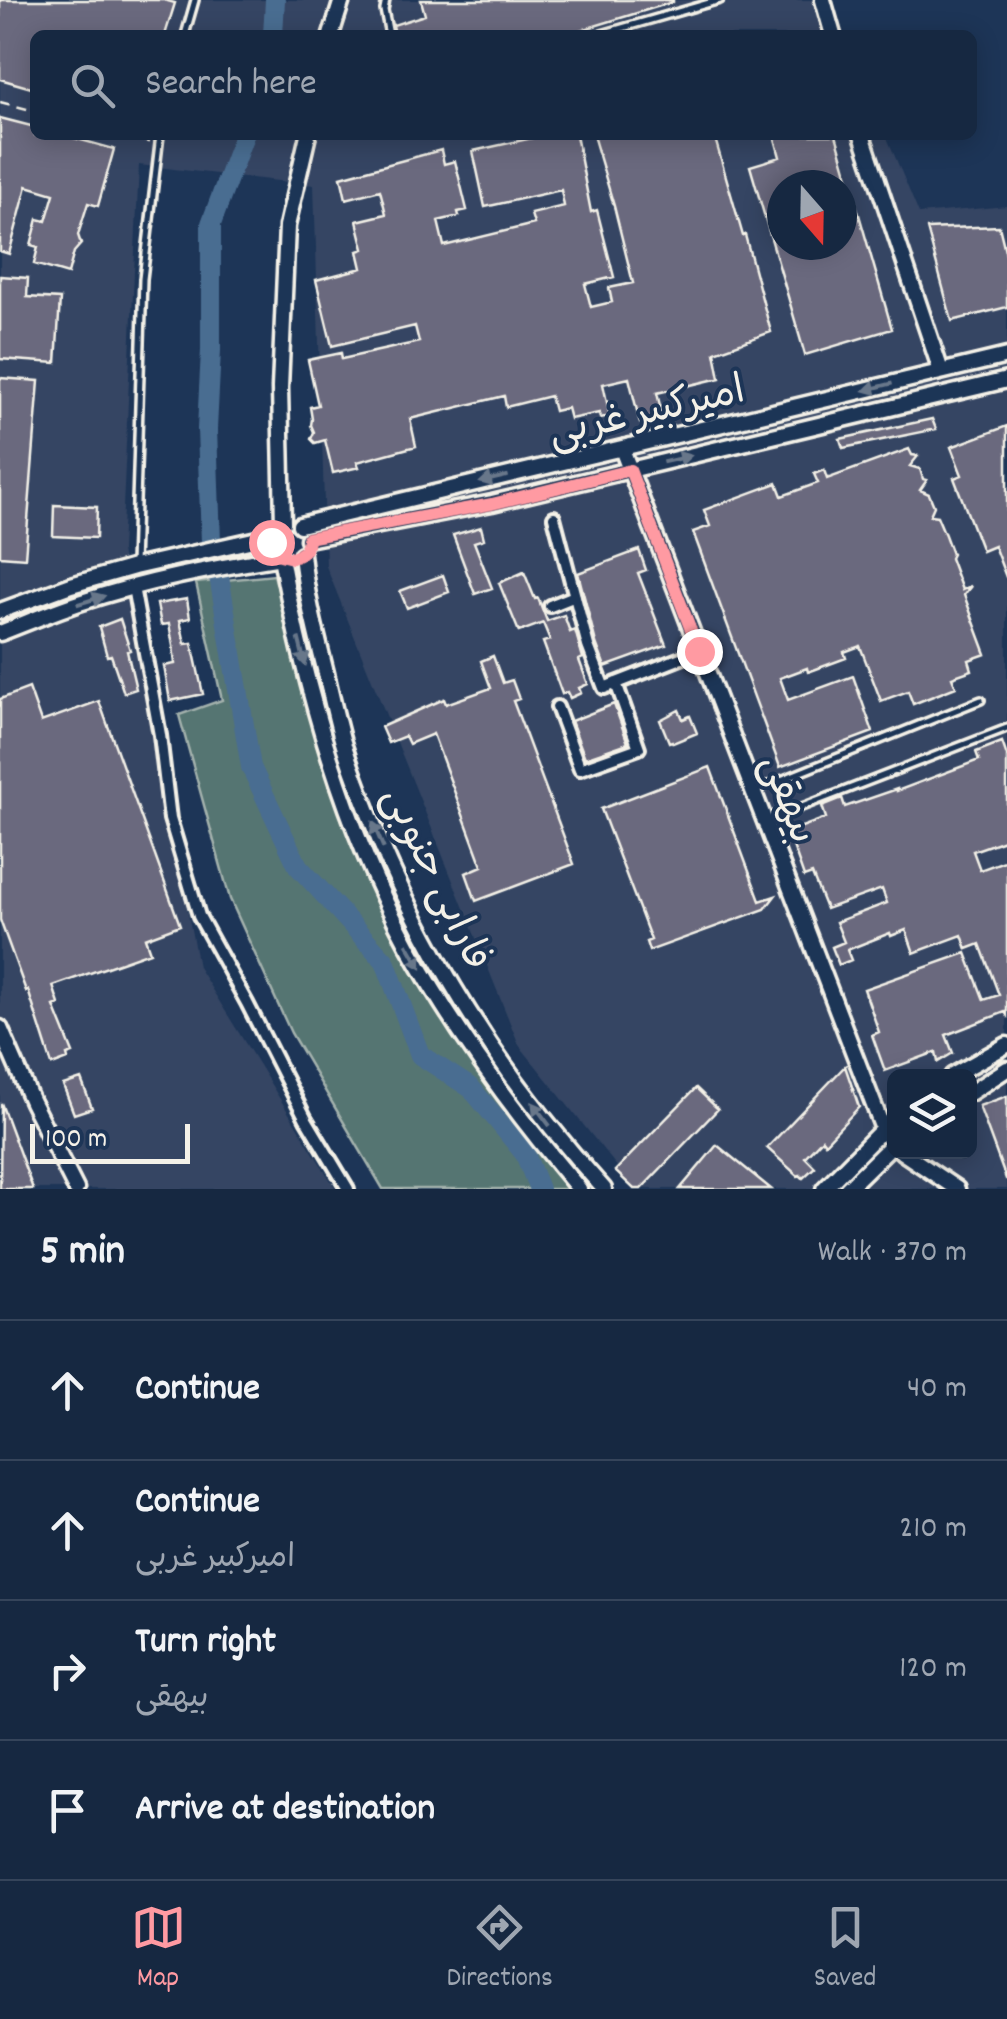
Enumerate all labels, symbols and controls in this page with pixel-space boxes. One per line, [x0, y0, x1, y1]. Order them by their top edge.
search box [30, 30, 977, 140]
icon: search [65, 58, 120, 113]
text: Search here [145, 58, 317, 113]
north arrow [767, 170, 857, 260]
street label: امیرکبیر غربی [544, 365, 751, 466]
one-way arrow [862, 380, 893, 395]
one-way arrow [662, 451, 693, 466]
one-way arrow [478, 472, 509, 487]
route start [249, 520, 295, 566]
one-way arrow [77, 592, 107, 607]
route end [677, 629, 723, 675]
one-way arrow [295, 637, 310, 668]
street label: بیهقی [742, 747, 828, 853]
street label: فارابی جنوبی [364, 778, 502, 982]
one-way arrow [369, 819, 385, 849]
one-way arrow [405, 942, 423, 970]
map controls [887, 1069, 977, 1159]
button: layers [887, 1069, 977, 1159]
one-way arrow [532, 1101, 552, 1127]
scale bar [30, 1119, 190, 1164]
text: 100 m [45, 1121, 107, 1161]
text: 5 min [40, 1224, 125, 1284]
text: Walk · 370 m [818, 1231, 967, 1277]
icon: ahead [40, 1363, 95, 1418]
text: Continue [135, 1363, 260, 1418]
text: 40 m [907, 1367, 967, 1413]
text: Continue [135, 1476, 260, 1531]
icon: ahead [40, 1503, 95, 1558]
text: 210 m [899, 1507, 967, 1553]
text: امیرکبیر غربی [135, 1537, 295, 1583]
text: Turn right [135, 1616, 276, 1671]
icon: right [40, 1643, 95, 1698]
text: 120 m [899, 1647, 967, 1693]
text: بیهقی [135, 1677, 209, 1723]
icon: arrive [40, 1783, 95, 1838]
text: Arrive at destination [135, 1783, 435, 1838]
tab: Map [131, 1900, 186, 2000]
tab: Directions [447, 1900, 553, 2000]
tab: Saved [814, 1900, 876, 2000]

